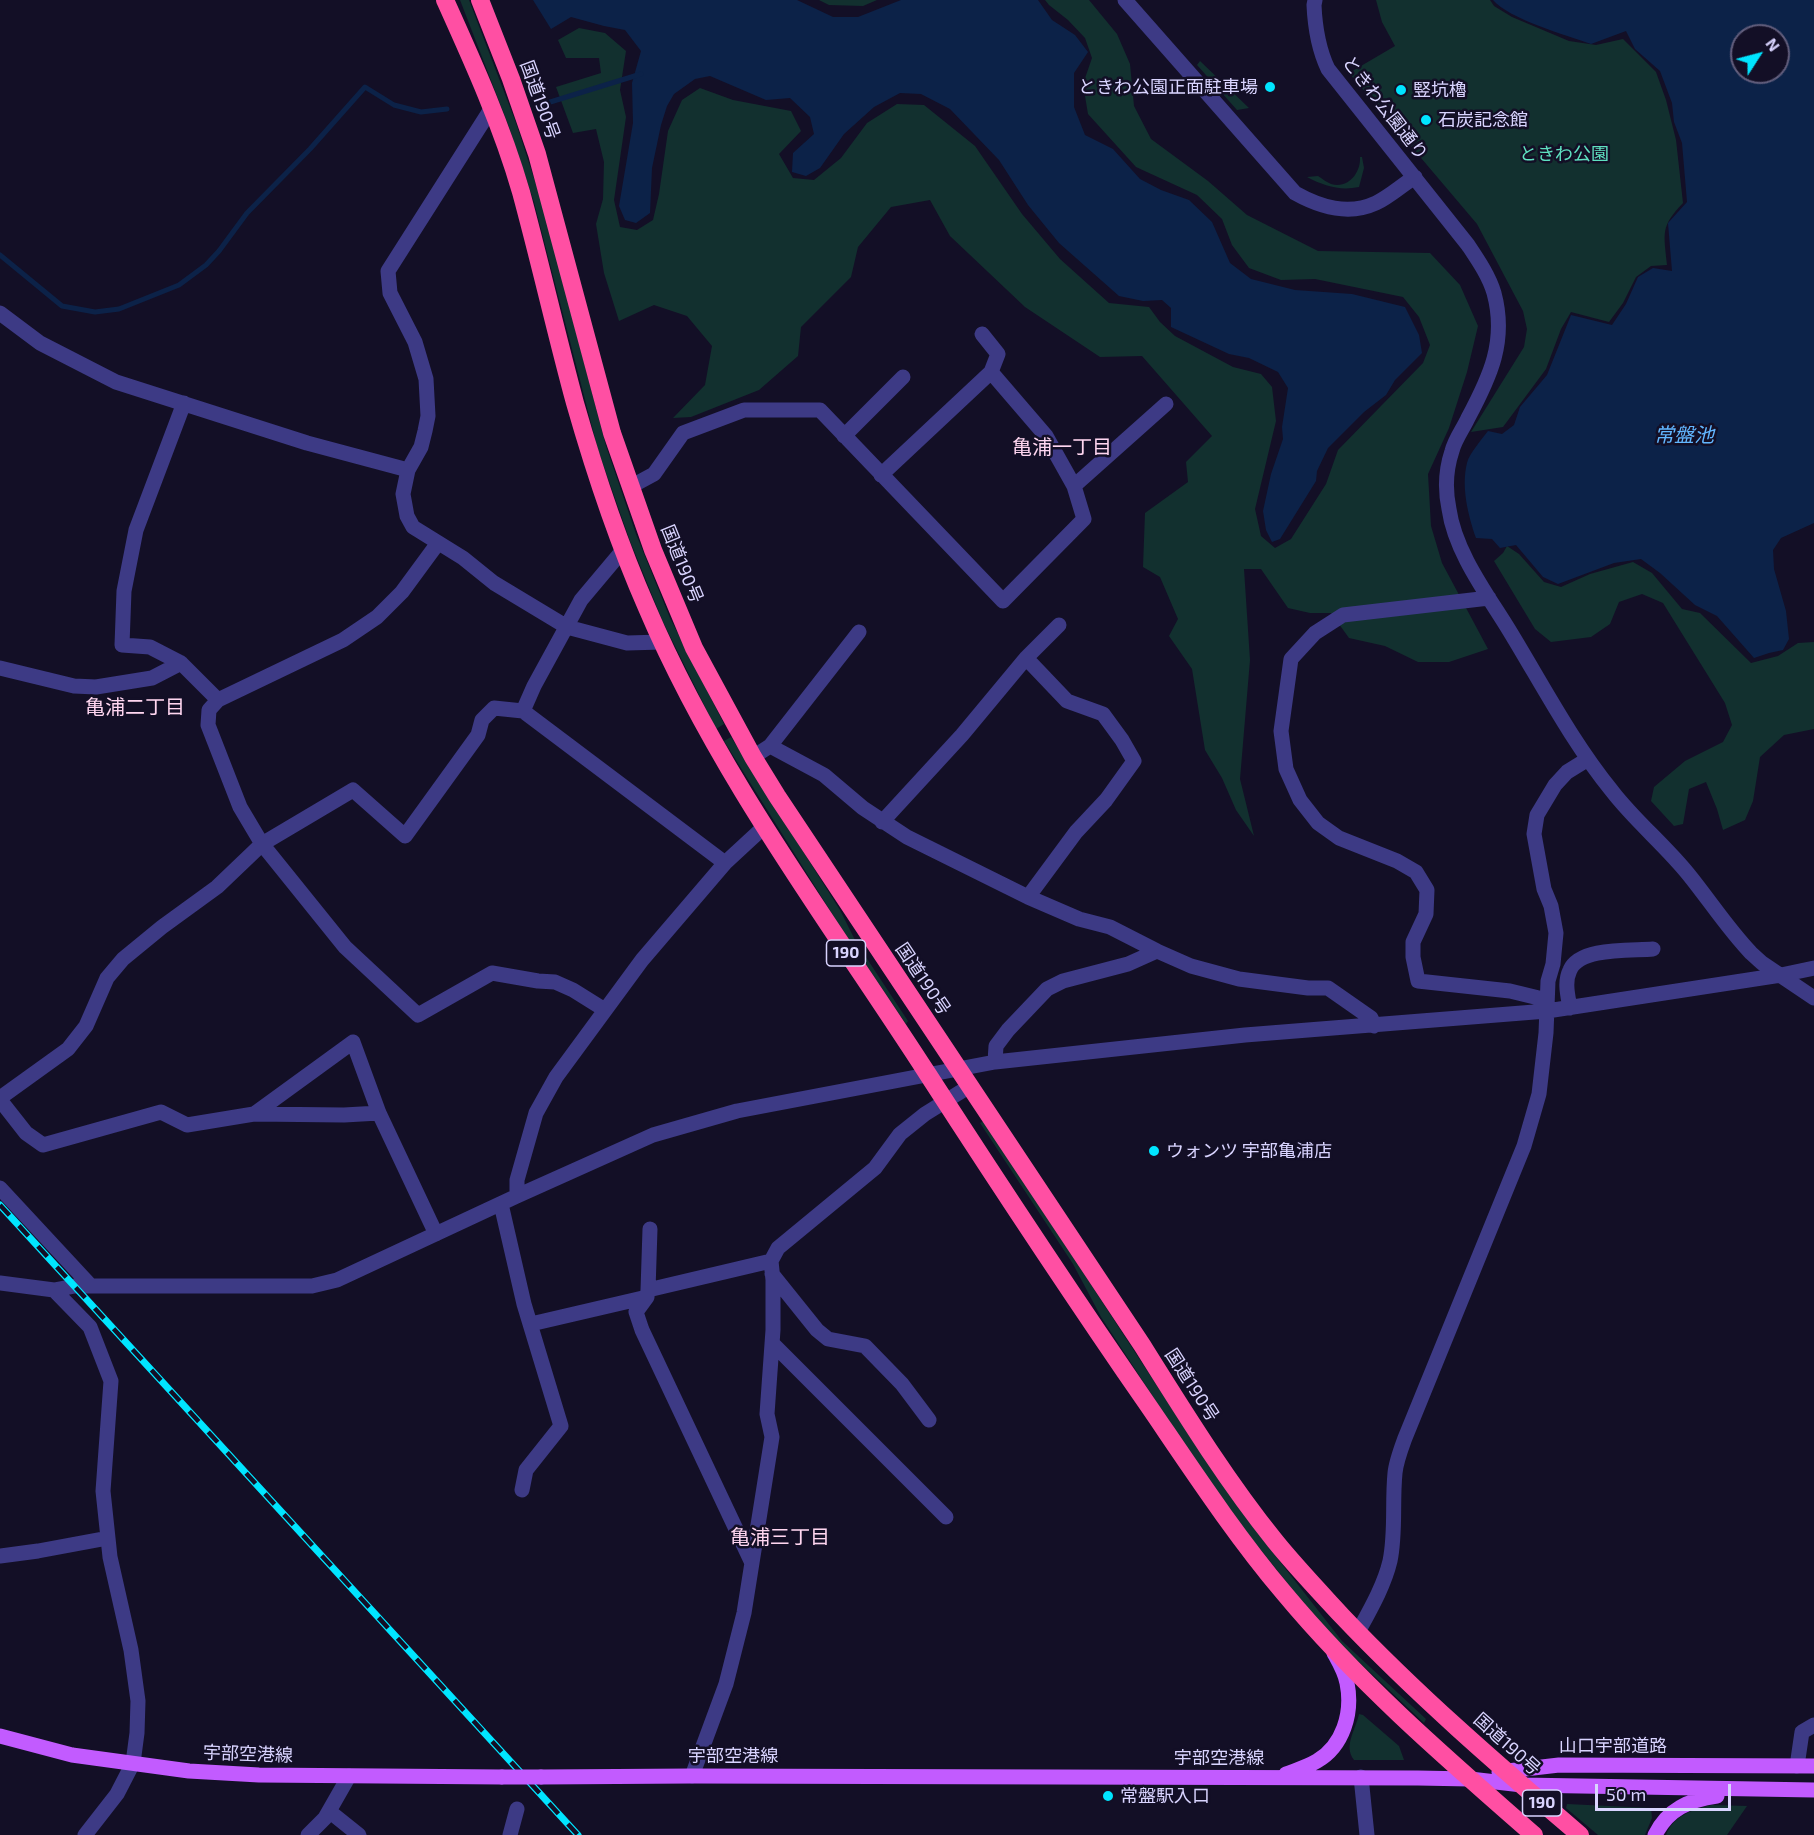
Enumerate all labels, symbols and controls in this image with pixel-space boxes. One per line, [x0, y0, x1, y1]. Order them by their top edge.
north arrow [1730, 24, 1790, 84]
text: N [1762, 34, 1784, 55]
street label: ときわ公園通り [1338, 52, 1432, 164]
street label: 国道190号 [516, 58, 564, 142]
place label: ときわ公園正面駐車場 [1078, 76, 1258, 98]
place label: 竪坑櫓 [1413, 79, 1467, 101]
marker: ときわ公園正面駐車場 [1263, 80, 1277, 94]
marker: 竪坑櫓 [1394, 83, 1408, 97]
place label: 石炭記念館 [1438, 109, 1528, 131]
marker: 石炭記念館 [1419, 113, 1433, 127]
park label: ときわ公園 [1519, 143, 1609, 165]
water label: 常盤池 [1654, 423, 1714, 447]
district label: 亀浦一丁目 [1012, 435, 1112, 459]
street label: 国道190号 [657, 522, 707, 606]
district label: 亀浦二丁目 [85, 695, 185, 719]
street label: 国道190号 [891, 939, 955, 1019]
road number: 190 [826, 940, 866, 966]
place label: ウォンツ 宇部亀浦店 [1166, 1140, 1332, 1162]
marker: ウォンツ 宇部亀浦店 [1147, 1144, 1161, 1158]
street label: 国道190号 [1161, 1345, 1223, 1425]
district label: 亀浦三丁目 [730, 1525, 830, 1549]
street label: 国道190号 [1469, 1708, 1545, 1780]
street label: 山口宇部道路 [1559, 1735, 1667, 1757]
street label: 宇部空港線 [203, 1742, 293, 1766]
street label: 宇部空港線 [688, 1745, 778, 1767]
street label: 宇部空港線 [1174, 1747, 1264, 1769]
scale bar [1598, 1772, 1734, 1810]
text: 50 m [1606, 1783, 1646, 1805]
place label: 常盤駅入口 [1120, 1785, 1210, 1807]
marker: 常盤駅入口 [1101, 1789, 1115, 1803]
road number: 190 [1522, 1790, 1562, 1816]

